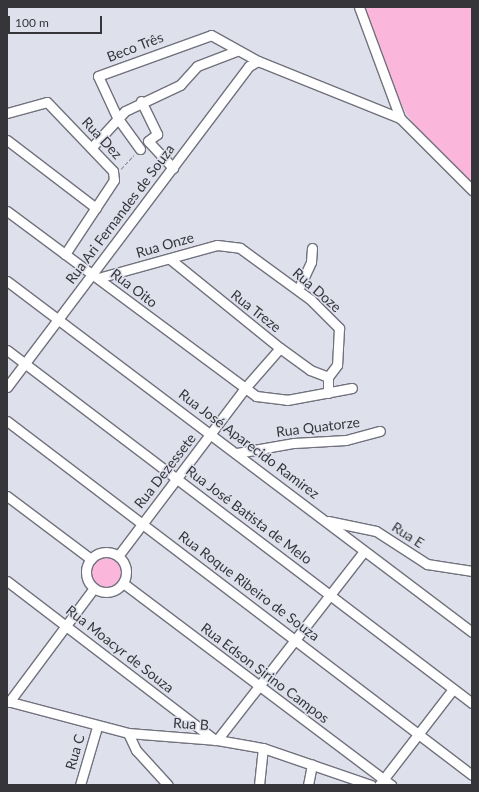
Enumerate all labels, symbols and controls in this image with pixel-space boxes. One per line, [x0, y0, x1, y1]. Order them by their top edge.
scale bar [10, 8, 104, 34]
text: 100 m [15, 15, 49, 30]
street label: Beco Três [104, 29, 166, 65]
street label: Rua Dez [78, 114, 126, 162]
street label: Rua Ari Fernandes de Souza [62, 141, 178, 287]
street label: Rua Onze [134, 229, 196, 261]
street label: Rua Doze [289, 264, 345, 316]
street label: Rua Oito [107, 265, 161, 311]
street label: Rua Treze [227, 286, 285, 336]
street label: Rua José Aparecido Ramirez [175, 385, 323, 503]
street label: Rua Quatorze [275, 414, 361, 440]
street label: Rua Dezessete [131, 430, 199, 512]
street label: Rua José Batista de Melo [183, 462, 315, 568]
street label: Rua E [389, 518, 427, 552]
street label: Rua Roque Ribeiro de Souza [175, 528, 323, 644]
street label: Rua Moacyr de Souza [63, 602, 177, 696]
street label: Rua Edson Sirino Campos [198, 619, 332, 727]
street label: Rua B [173, 714, 209, 734]
street label: Rua C [62, 732, 88, 772]

